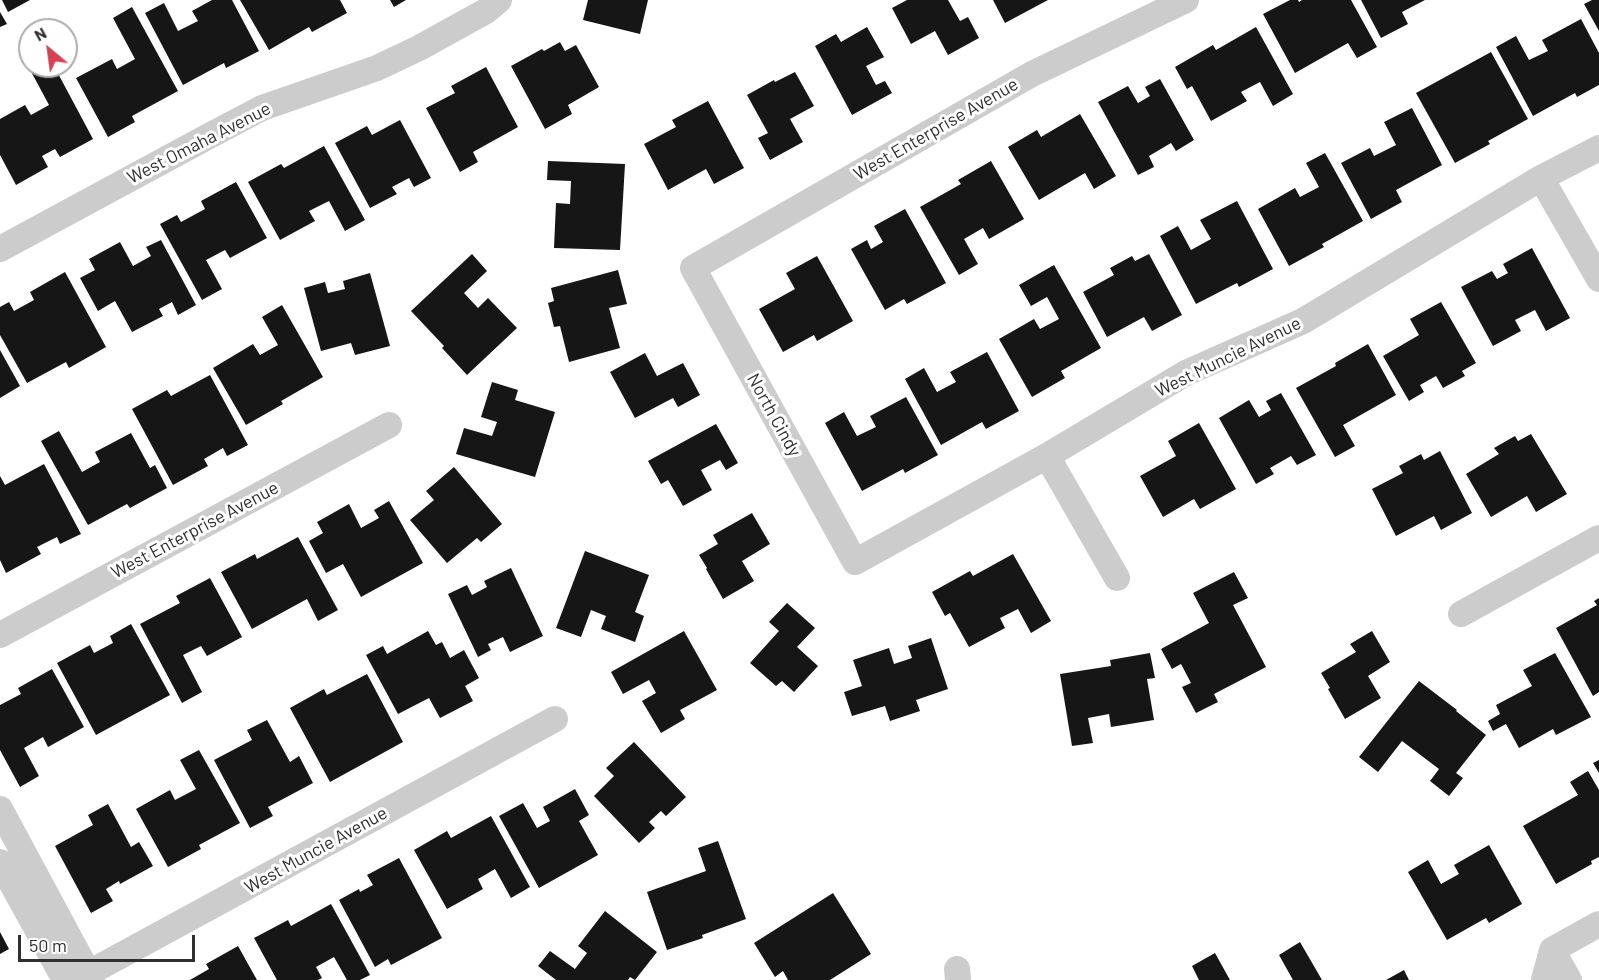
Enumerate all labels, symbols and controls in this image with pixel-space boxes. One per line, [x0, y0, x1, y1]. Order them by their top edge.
north arrow [18, 18, 78, 78]
text: N [31, 23, 49, 44]
street label: West Enterprise Avenue [850, 73, 1022, 185]
street label: West Omaha Avenue [124, 97, 274, 189]
street label: West Muncie Avenue [1152, 312, 1304, 402]
street label: North Cindy [742, 370, 806, 460]
street label: West Enterprise Avenue [108, 477, 282, 583]
street label: West Muncie Avenue [241, 802, 391, 898]
scale bar [21, 923, 198, 961]
text: 50 m [29, 934, 67, 956]

